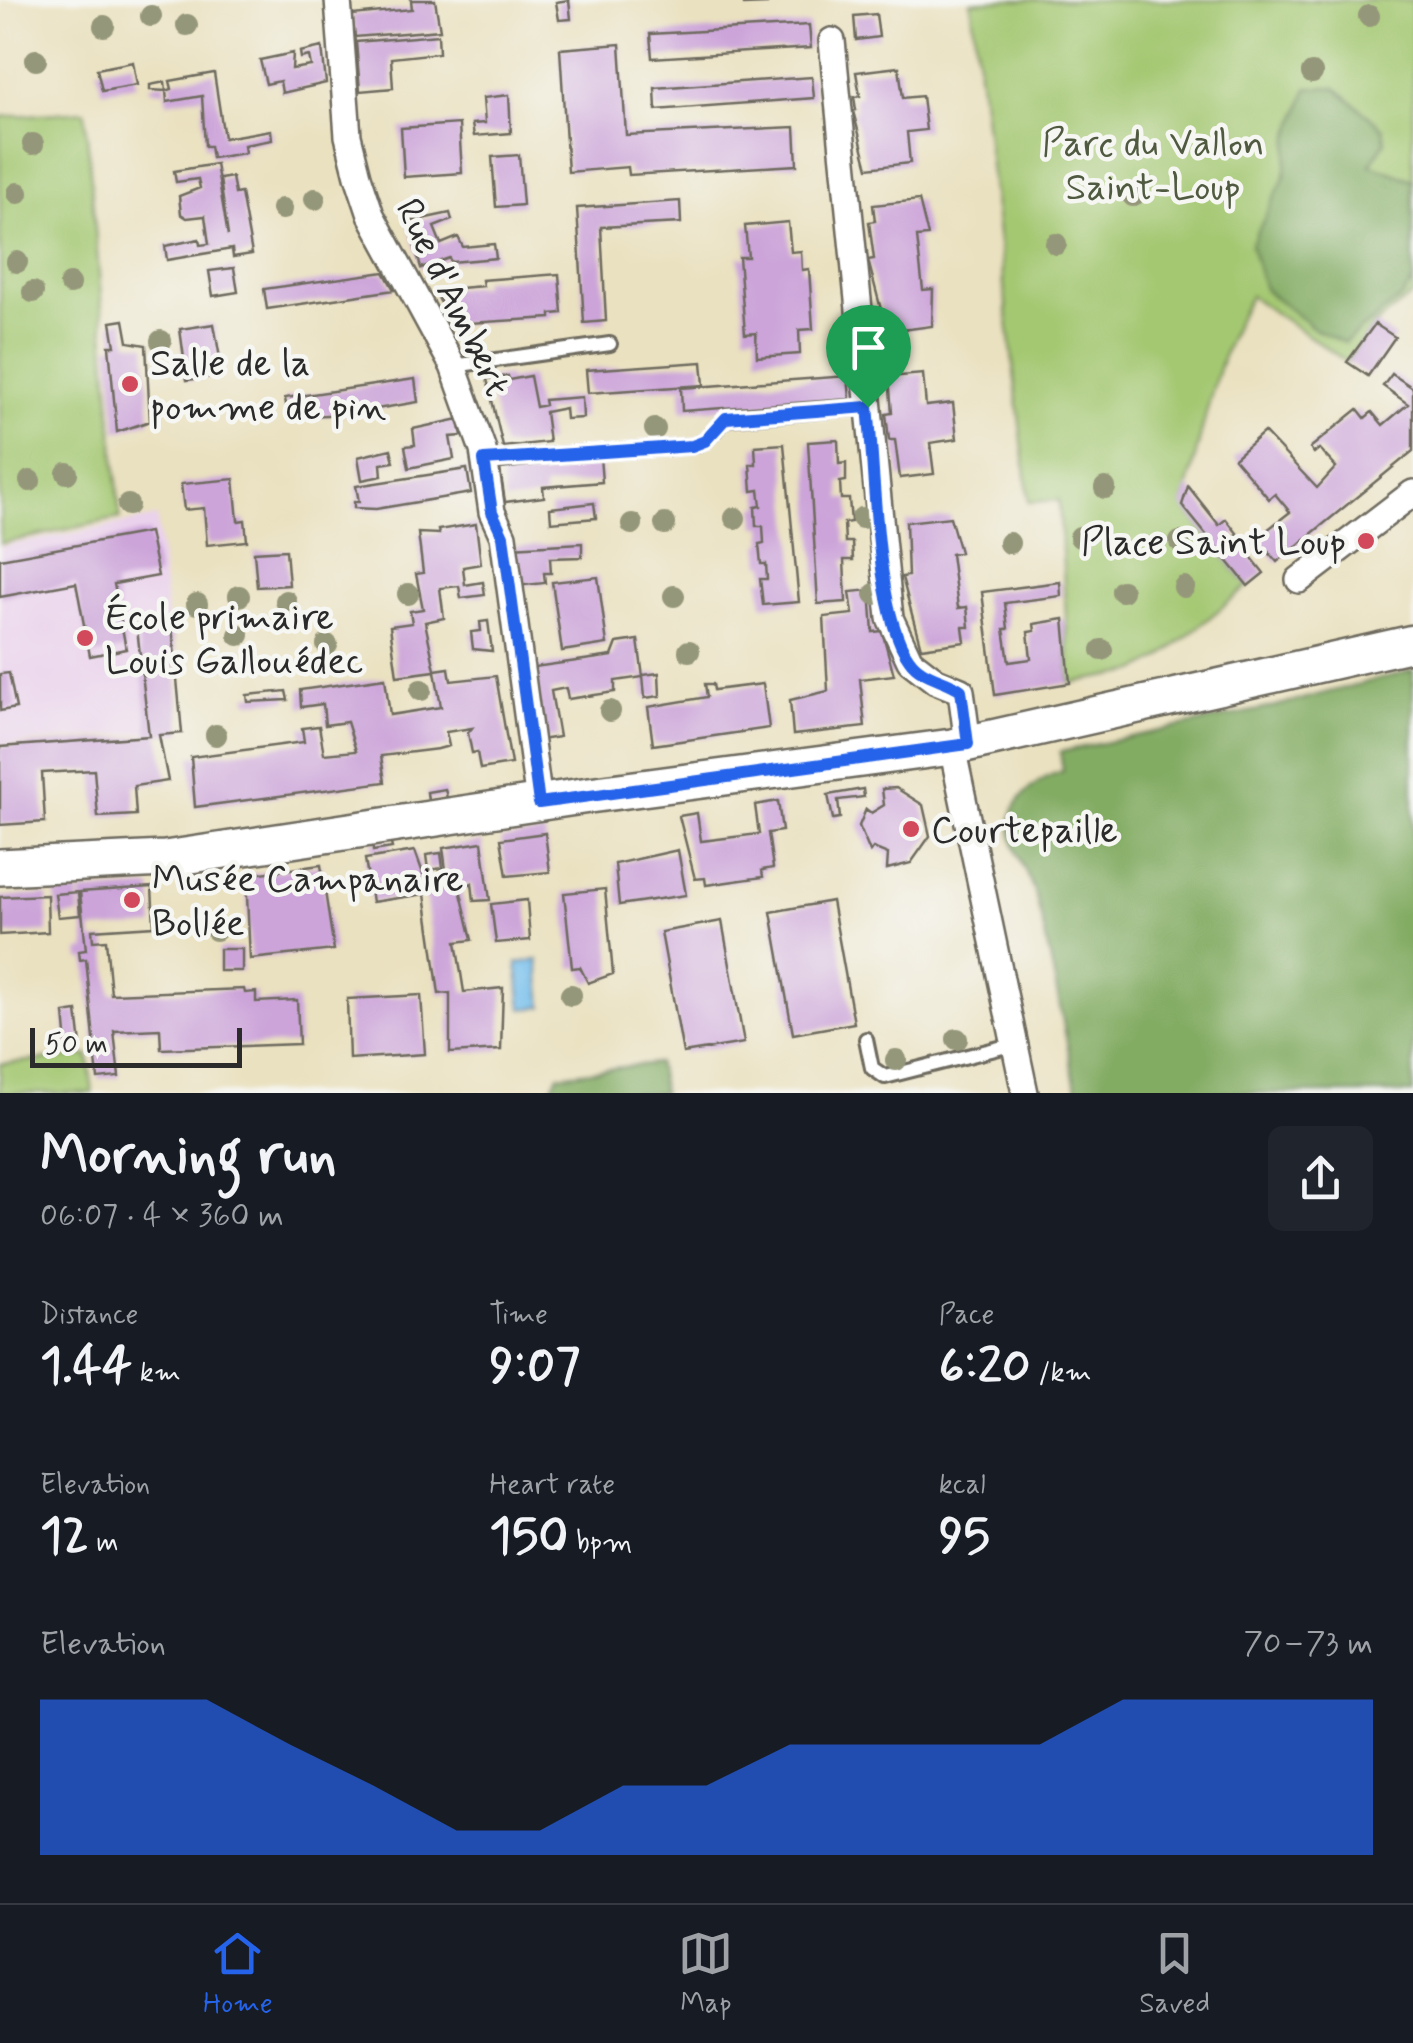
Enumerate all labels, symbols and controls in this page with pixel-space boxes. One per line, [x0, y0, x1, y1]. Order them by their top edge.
park label: Parc du Vallon Saint-Loup [1042, 120, 1264, 213]
street label: Rue d'Ambert [383, 191, 521, 405]
pin [826, 305, 911, 408]
icon: arrive [841, 320, 896, 375]
place label: Salle de la pomme de pin [150, 340, 386, 433]
marker: Salle de la pomme de pin [119, 373, 141, 395]
place label: Place Saint Loup [1081, 519, 1346, 568]
marker: Place Saint Loup [1355, 530, 1377, 552]
place label: École primaire Louis Gallouédec [105, 593, 363, 687]
marker: École primaire Louis Gallouédec [74, 627, 96, 649]
place label: Courtepaille [931, 807, 1118, 856]
marker: Courtepaille [900, 818, 922, 840]
place label: Musée Campanaire Bollée [152, 856, 464, 949]
marker: Musée Campanaire Bollée [121, 889, 143, 911]
scale bar [30, 1023, 242, 1068]
text: 50 m [45, 1027, 108, 1064]
text: Morning run [40, 1121, 337, 1193]
button: share [1268, 1126, 1373, 1231]
text: 06:07 · 4 × 360 m [40, 1195, 284, 1237]
text: Distance [40, 1297, 138, 1334]
text: Time [489, 1297, 548, 1334]
text: Pace [939, 1297, 994, 1334]
text: 1.44 [40, 1334, 132, 1400]
text: 9:07 [489, 1334, 580, 1400]
text: 6:20 [939, 1334, 1031, 1400]
text: km [132, 1355, 181, 1392]
text: /km [1031, 1355, 1091, 1392]
text: Elevation [40, 1467, 150, 1504]
text: Heart rate [489, 1467, 615, 1504]
text: kcal [939, 1467, 986, 1504]
text: 12 [40, 1504, 89, 1570]
text: 150 [489, 1504, 568, 1570]
text: 95 [939, 1504, 990, 1570]
text: m [89, 1525, 119, 1562]
text: bpm [568, 1525, 632, 1562]
text: Elevation [40, 1623, 166, 1665]
text: 70–73 m [1244, 1623, 1373, 1665]
tab: Home [203, 1926, 273, 2023]
tab: Map [678, 1926, 733, 2023]
tab: Saved [1139, 1926, 1210, 2023]

